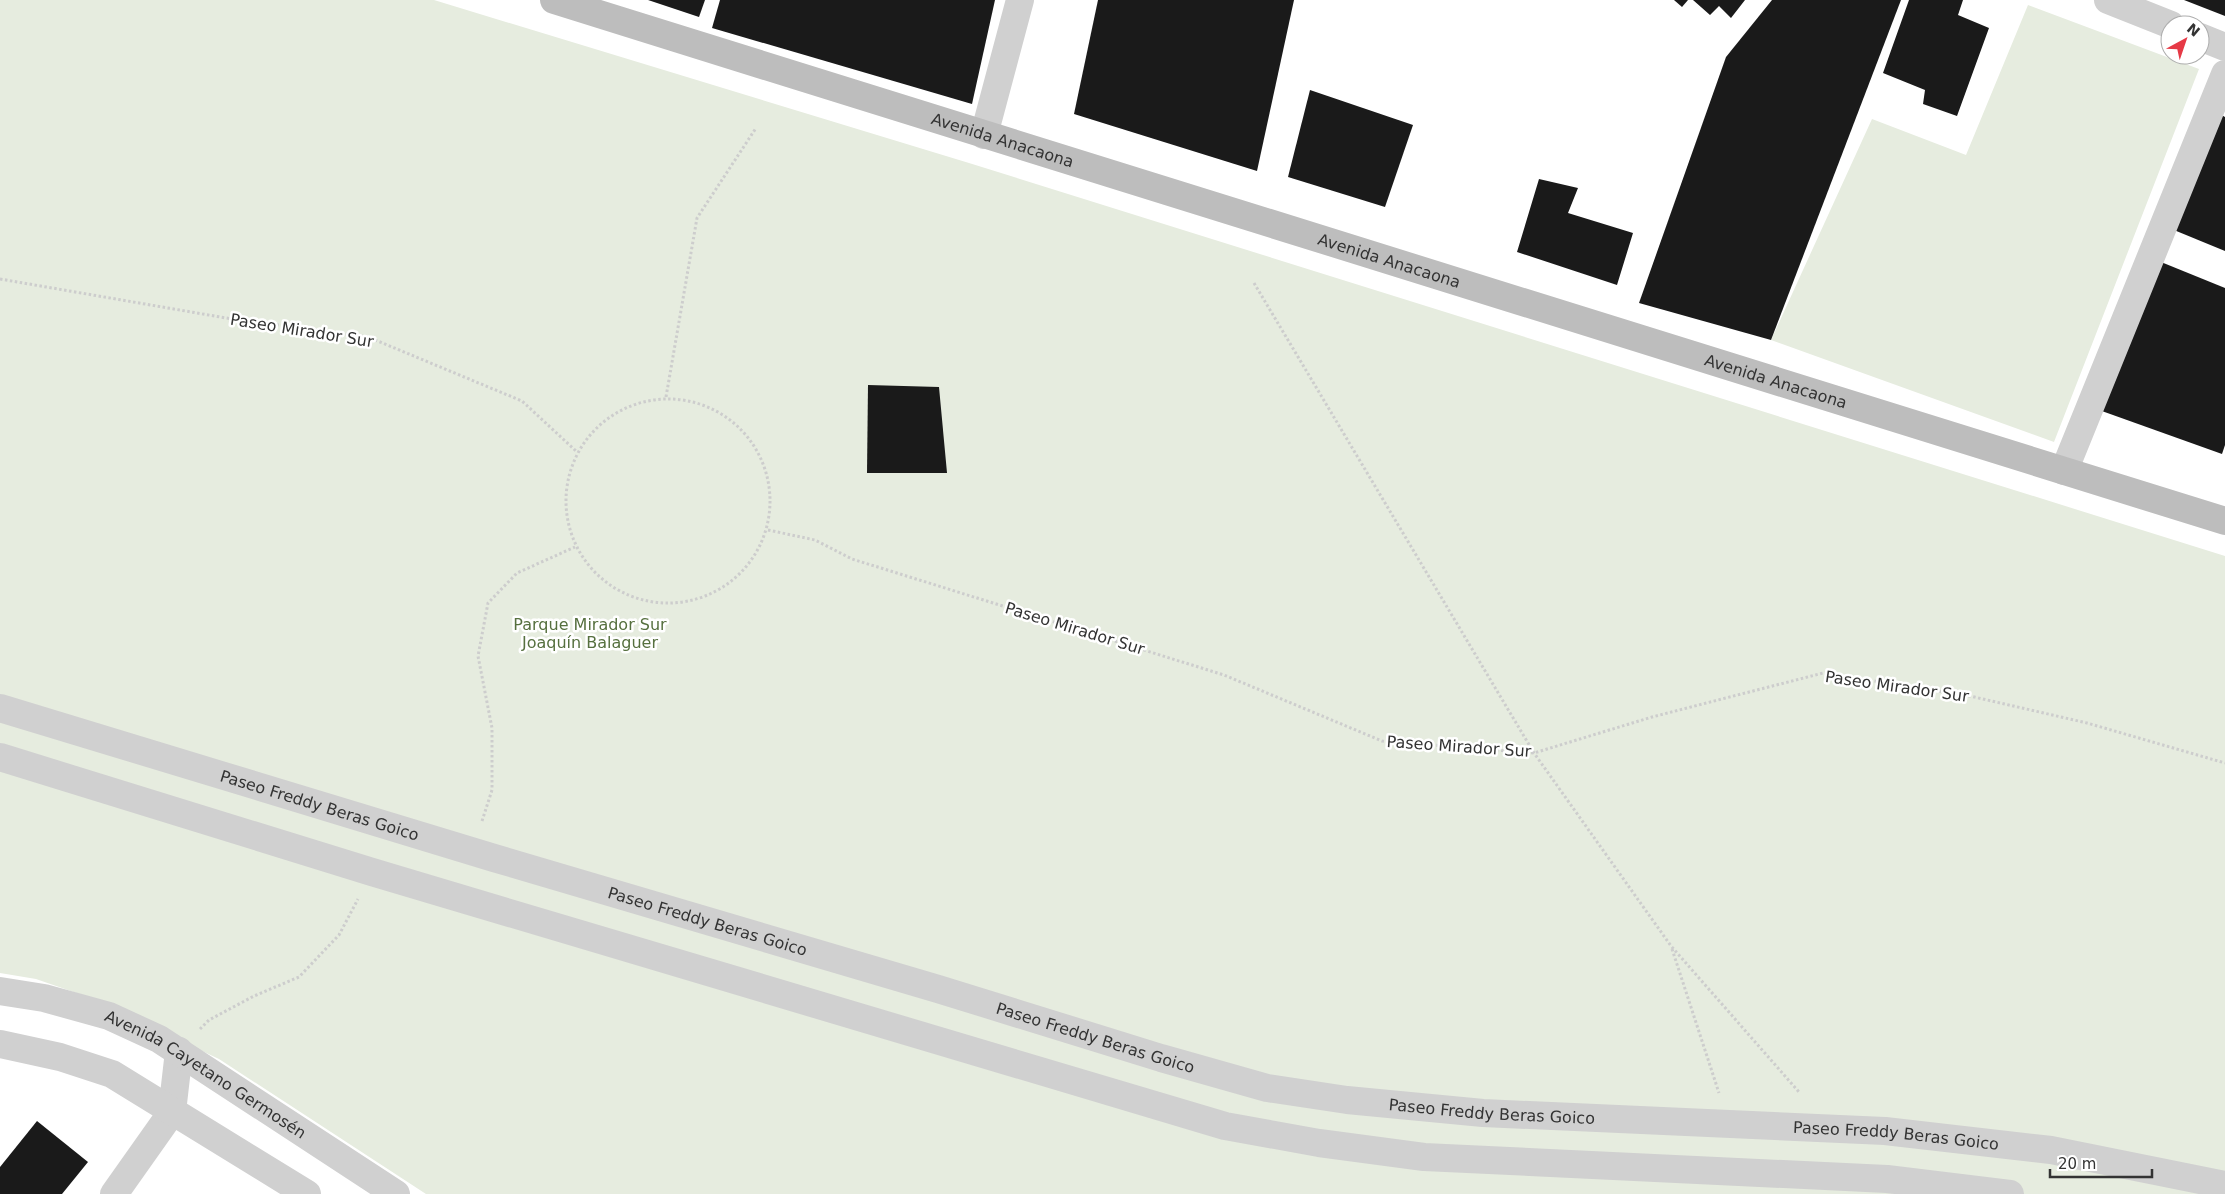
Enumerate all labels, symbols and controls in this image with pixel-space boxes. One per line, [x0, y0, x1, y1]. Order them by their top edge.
north arrow [2160, 15, 2210, 65]
text: N [2184, 20, 2203, 40]
street label: Avenida Anacaona [929, 109, 1076, 172]
street label: Avenida Anacaona [1316, 230, 1463, 292]
street label: Paseo Mirador Sur [229, 310, 375, 351]
street label: Avenida Anacaona [1702, 350, 1849, 413]
street label: Paseo Mirador Sur [1003, 598, 1147, 659]
park label: Parque Mirador Sur Joaquín Balaguer [513, 615, 667, 652]
street label: Paseo Mirador Sur [1824, 667, 1970, 706]
street label: Paseo Mirador Sur [1386, 732, 1532, 761]
street label: Paseo Freddy Beras Goico [218, 766, 421, 845]
street label: Paseo Freddy Beras Goico [606, 883, 809, 960]
street label: Paseo Freddy Beras Goico [994, 999, 1197, 1077]
street label: Avenida Cayetano Germosén [102, 1006, 310, 1143]
street label: Paseo Freddy Beras Goico [1388, 1095, 1595, 1128]
street label: Paseo Freddy Beras Goico [1793, 1118, 2000, 1154]
scale bar [2050, 1146, 2152, 1178]
text: 20 m [2058, 1155, 2096, 1173]

